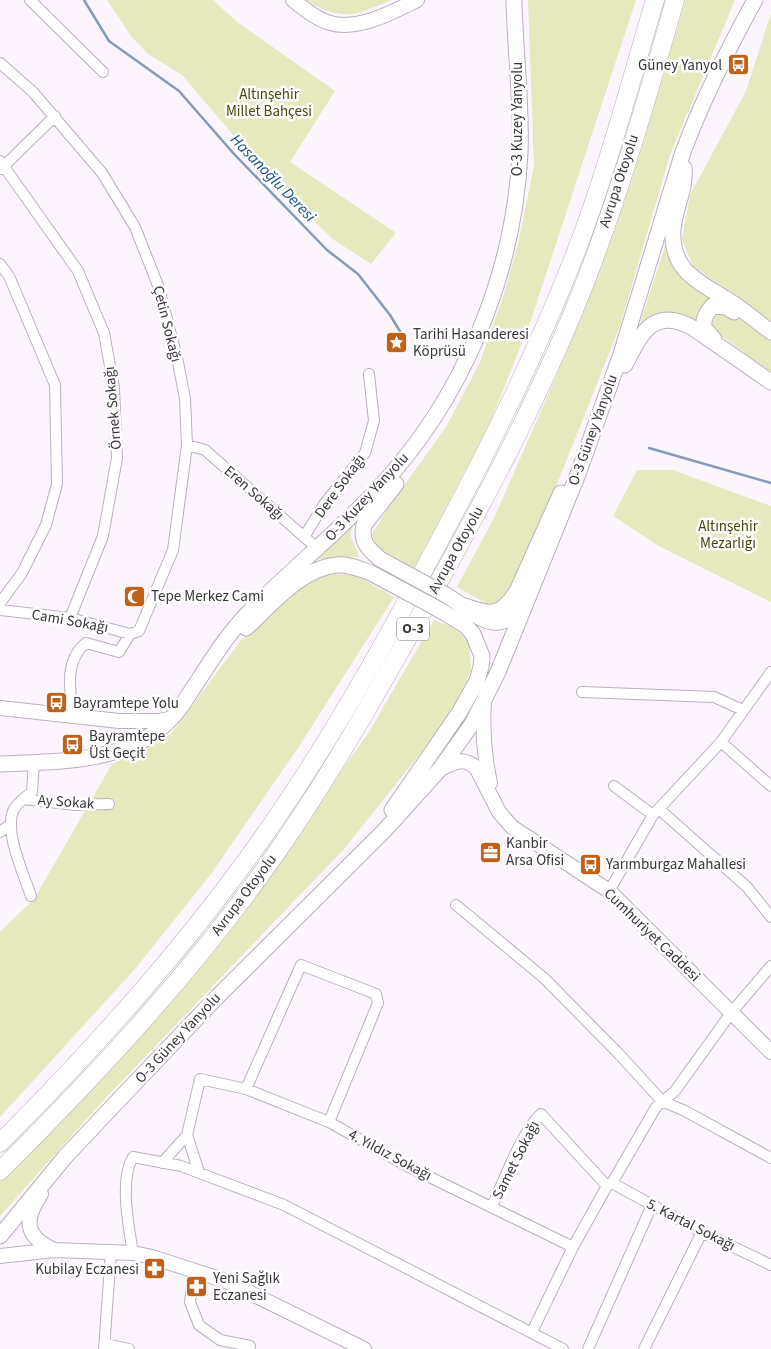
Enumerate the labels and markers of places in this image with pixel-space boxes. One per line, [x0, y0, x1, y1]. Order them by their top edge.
bus stop icon: Güney Yanyol [726, 53, 750, 77]
place label: Güney Yanyol [638, 55, 722, 76]
place label: Tarihi Hasanderesi Köprüsü [413, 324, 529, 362]
place icon: Tarihi Hasanderesi Köprüsü [385, 331, 409, 355]
mosque icon: Tepe Merkez Cami [123, 584, 147, 608]
place label: Tepe Merkez Cami [151, 586, 264, 607]
bus stop icon: Bayramtepe Yolu [45, 691, 69, 715]
place label: Bayramtepe Yolu [73, 693, 179, 714]
place label: Bayramtepe Üst Geçit [89, 726, 165, 764]
bus stop icon: Bayramtepe Üst Geçit [61, 733, 85, 757]
place label: Kanbir Arsa Ofisi [506, 833, 564, 871]
office icon: Kanbir Arsa Ofisi [478, 840, 502, 864]
bus stop icon: Yarımburgaz Mahallesi [578, 852, 602, 876]
place label: Yarımburgaz Mahallesi [605, 854, 746, 875]
pharmacy icon: Kubilay Eczanesi [143, 1257, 167, 1281]
place label: Kubilay Eczanesi [35, 1259, 139, 1280]
place label: Yeni Sağlık Eczanesi [212, 1268, 281, 1306]
pharmacy icon: Yeni Sağlık Eczanesi [185, 1275, 209, 1299]

